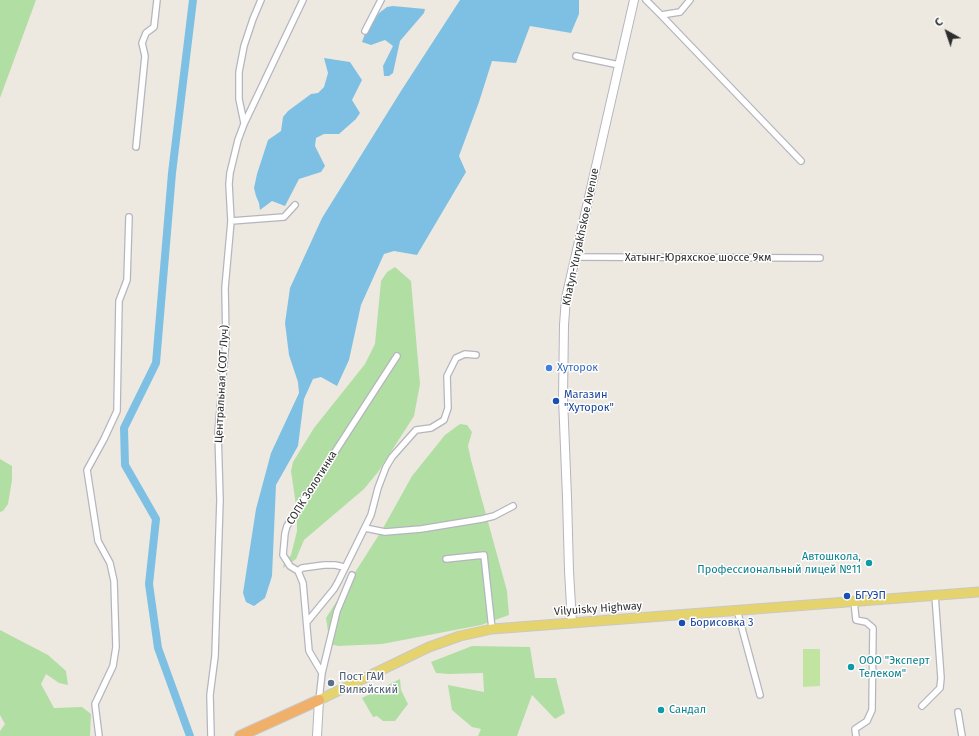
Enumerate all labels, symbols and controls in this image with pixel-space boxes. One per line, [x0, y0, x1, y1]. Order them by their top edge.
north arrow [927, 12, 967, 52]
text: С [932, 15, 946, 29]
street label: Khatyn-Yuryakhskoe Avenue [560, 167, 602, 307]
street label: Хатынг-Юряхское шоссе 9км [625, 251, 771, 265]
street label: Центральная (СОТ Луч) [212, 325, 232, 443]
place label: Хуторок [557, 361, 598, 375]
marker: Хуторок [544, 363, 554, 373]
place label: Магазин "Хуторок" [564, 388, 614, 414]
marker: Магазин "Хуторок" [551, 396, 561, 406]
street label: СОПК Золотинка [284, 449, 340, 527]
place label: Автошкола, Профессиональный лицей №11 [697, 550, 861, 576]
marker: Автошкола, Профессиональный лицей №11 [864, 558, 874, 568]
place label: БГУЭП [855, 589, 886, 603]
marker: БГУЭП [842, 591, 852, 601]
street label: Vilyuisky Highway [554, 599, 642, 619]
place label: Борисовка 3 [690, 616, 754, 630]
marker: Борисовка 3 [677, 618, 687, 628]
place label: ООО "Эксперт Телеком" [859, 654, 930, 680]
marker: ООО "Эксперт Телеком" [846, 662, 856, 672]
place label: Пост ГАИ Вилюйский [339, 670, 398, 696]
marker: Пост ГАИ Вилюйский [326, 678, 336, 688]
place label: Сандал [669, 703, 706, 717]
marker: Сандал [656, 705, 666, 715]

